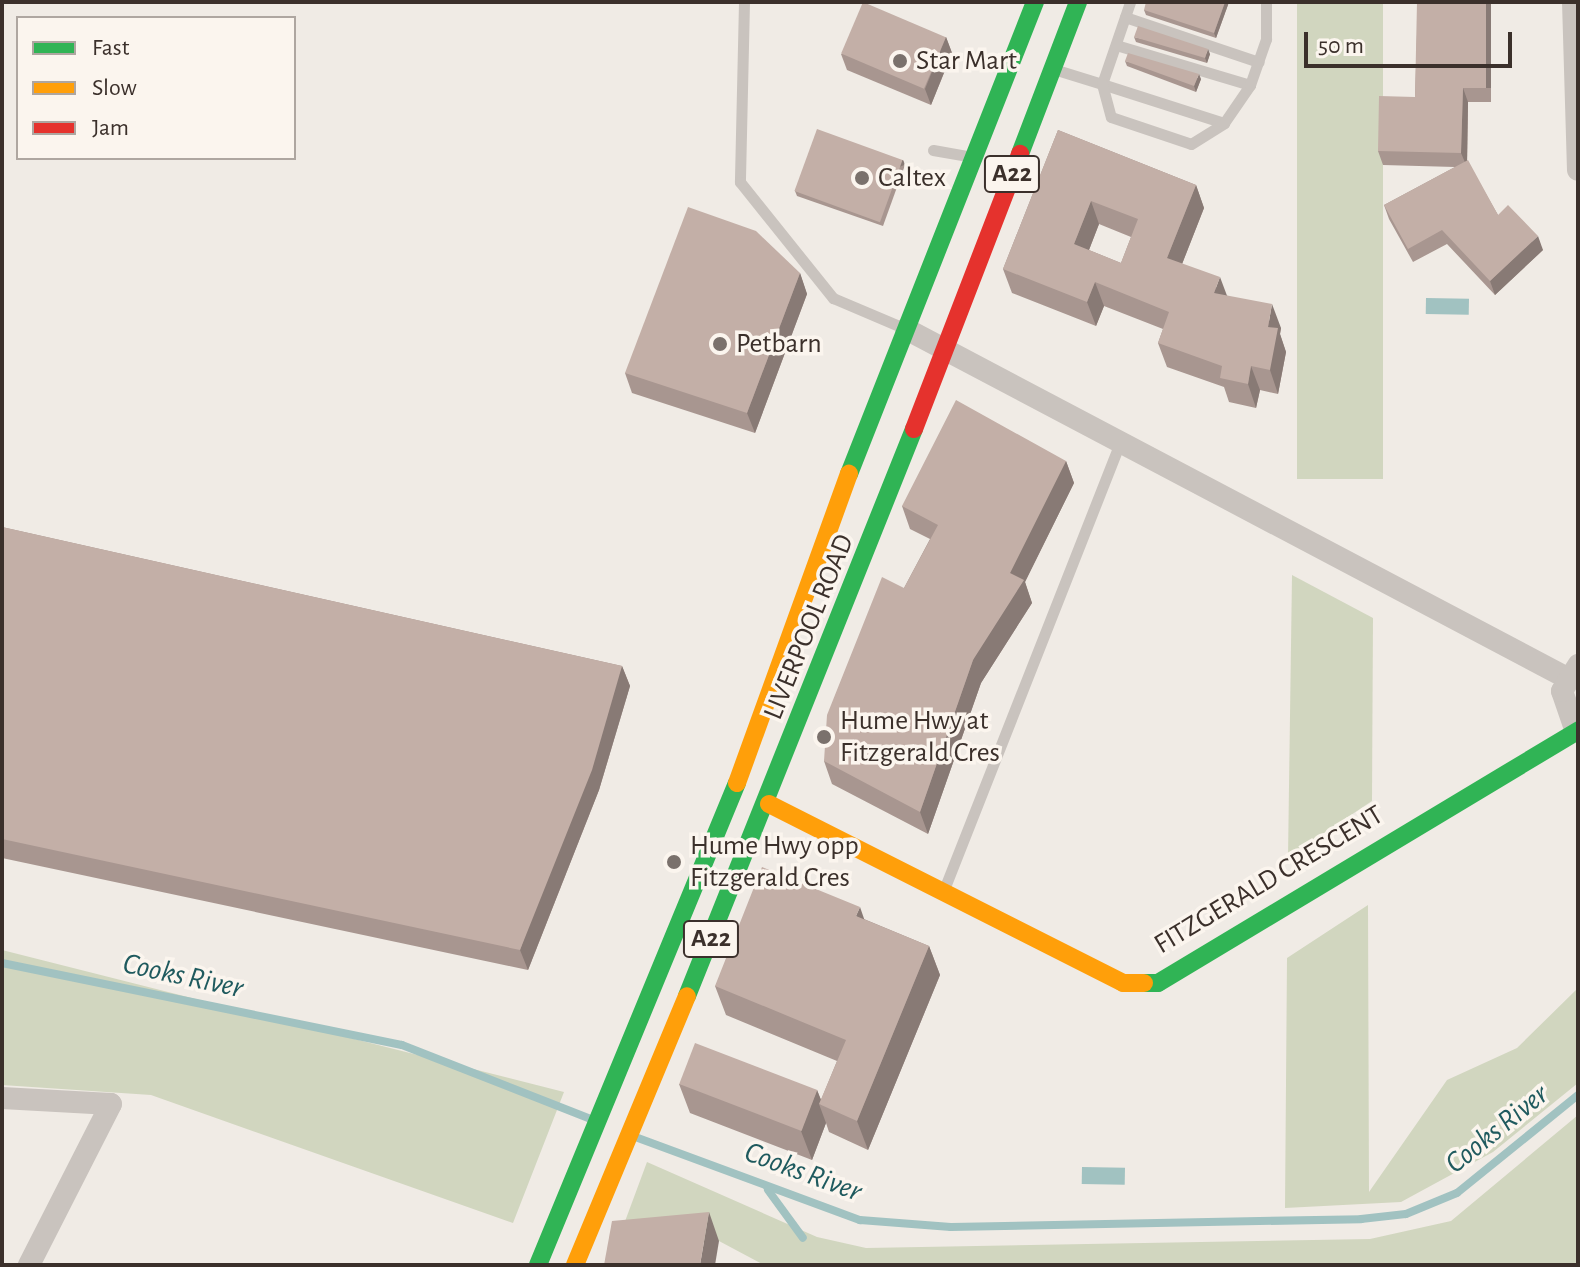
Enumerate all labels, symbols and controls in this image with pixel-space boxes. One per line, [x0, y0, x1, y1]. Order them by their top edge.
legend [16, 16, 296, 160]
scale bar [1308, 16, 1516, 66]
text: 50 m [1318, 34, 1364, 58]
text: Fast [92, 36, 129, 60]
place label: Star Mart [916, 44, 1017, 78]
marker: Star Mart [891, 52, 909, 70]
text: Slow [92, 76, 137, 100]
text: Jam [92, 116, 129, 140]
road number: A22 [982, 152, 1042, 196]
place label: Caltex [878, 161, 946, 195]
marker: Caltex [853, 169, 871, 187]
place label: Petbarn [736, 327, 822, 361]
marker: Petbarn [711, 335, 729, 353]
street label: LIVERPOOL ROAD [757, 529, 861, 725]
place label: Hume Hwy at Fitzgerald Cres [840, 704, 1000, 770]
marker: Hume Hwy at Fitzgerald Cres [815, 728, 833, 746]
street label: FITZGERALD CRESCENT [1148, 798, 1390, 962]
place label: Hume Hwy opp Fitzgerald Cres [690, 829, 859, 895]
marker: Hume Hwy opp Fitzgerald Cres [665, 853, 683, 871]
road number: A22 [681, 917, 741, 961]
water label: Cooks River [120, 946, 246, 1006]
water label: Cooks River [1438, 1077, 1556, 1181]
water label: Cooks River [739, 1134, 867, 1210]

